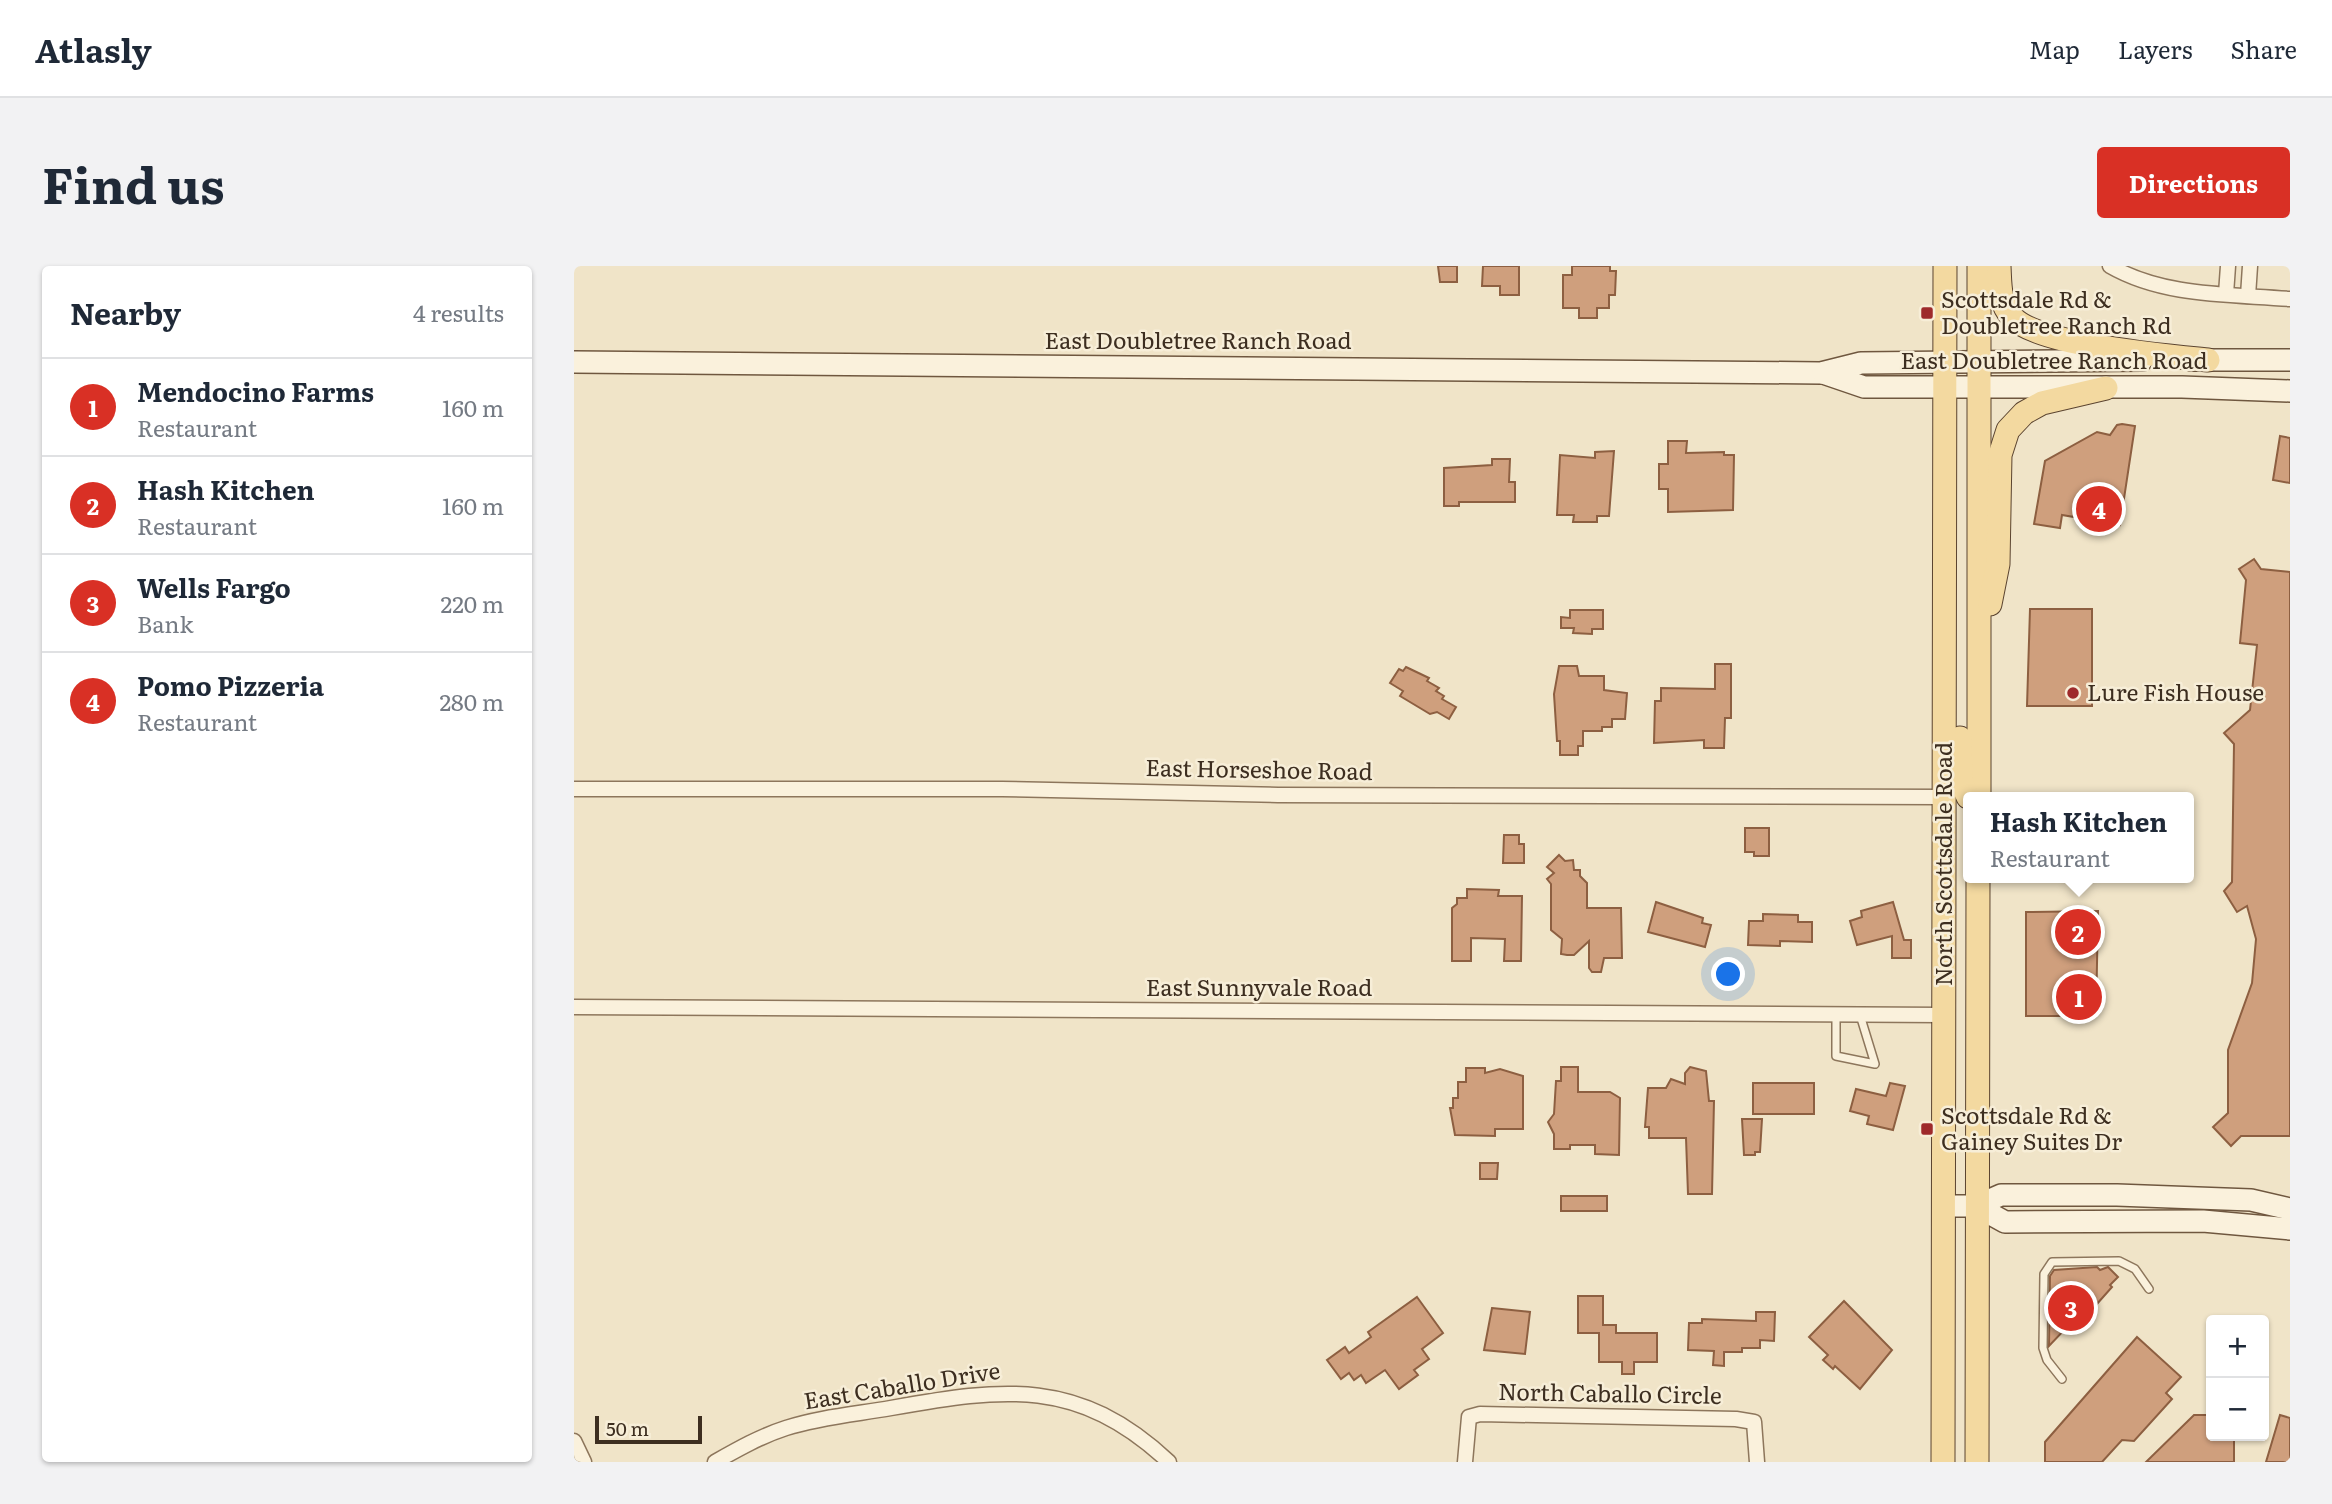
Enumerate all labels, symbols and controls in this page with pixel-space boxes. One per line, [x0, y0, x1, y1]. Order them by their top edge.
text: Atlasly [35, 24, 152, 73]
text: Map [2029, 31, 2080, 66]
text: Layers [2118, 31, 2192, 66]
text: Share [2230, 31, 2297, 66]
text: Find us [42, 146, 225, 219]
button: Directions [2097, 147, 2290, 218]
place label: Scottsdale Rd & Doubletree Ranch Rd [1941, 281, 2171, 341]
text: Nearby [70, 290, 181, 334]
text: 4 results [413, 295, 504, 329]
marker: Scottsdale Rd & Doubletree Ranch Rd [1919, 305, 1935, 321]
street label: East Doubletree Ranch Road [1044, 322, 1352, 356]
street label: East Doubletree Ranch Road [1900, 342, 2208, 376]
text: Mendocino Farms [137, 371, 374, 410]
text: 1 [88, 390, 98, 424]
text: 160 m [442, 390, 504, 424]
text: Restaurant [137, 410, 257, 444]
text: Hash Kitchen [137, 469, 315, 508]
pin: 4 [2076, 483, 2122, 535]
text: 2 [87, 488, 99, 522]
text: 160 m [442, 488, 504, 522]
text: Restaurant [137, 508, 257, 542]
text: Wells Fargo [137, 567, 291, 606]
text: 3 [87, 586, 99, 620]
text: 220 m [440, 586, 504, 620]
text: Bank [137, 606, 194, 640]
text: Pomo Pizzeria [137, 665, 324, 704]
place label: Lure Fish House [2087, 674, 2264, 708]
text: 4 [86, 684, 100, 718]
text: 280 m [439, 684, 504, 718]
marker: Lure Fish House [2065, 685, 2081, 701]
text: Restaurant [137, 704, 257, 738]
street label: North Scottsdale Road [1925, 742, 1959, 986]
street label: East Horseshoe Road [1145, 749, 1373, 787]
popup [1963, 792, 2194, 883]
text: Hash Kitchen [1990, 801, 2167, 840]
text: Restaurant [1990, 840, 2110, 874]
pin: 2 [2055, 906, 2101, 958]
your location [1711, 957, 1745, 991]
street label: East Sunnyvale Road [1146, 969, 1372, 1003]
pin: 1 [2056, 971, 2102, 1023]
place label: Scottsdale Rd & Gainey Suites Dr [1941, 1097, 2122, 1157]
marker: Scottsdale Rd & Gainey Suites Dr [1919, 1121, 1935, 1137]
pin: 3 [2048, 1282, 2094, 1334]
map controls [2206, 1315, 2269, 1441]
button: + [2206, 1315, 2269, 1378]
street label: East Caballo Drive [801, 1352, 1002, 1416]
street label: North Caballo Circle [1498, 1373, 1722, 1411]
button: − [2206, 1378, 2269, 1441]
scale bar [595, 1413, 702, 1445]
text: 50 m [606, 1414, 649, 1442]

